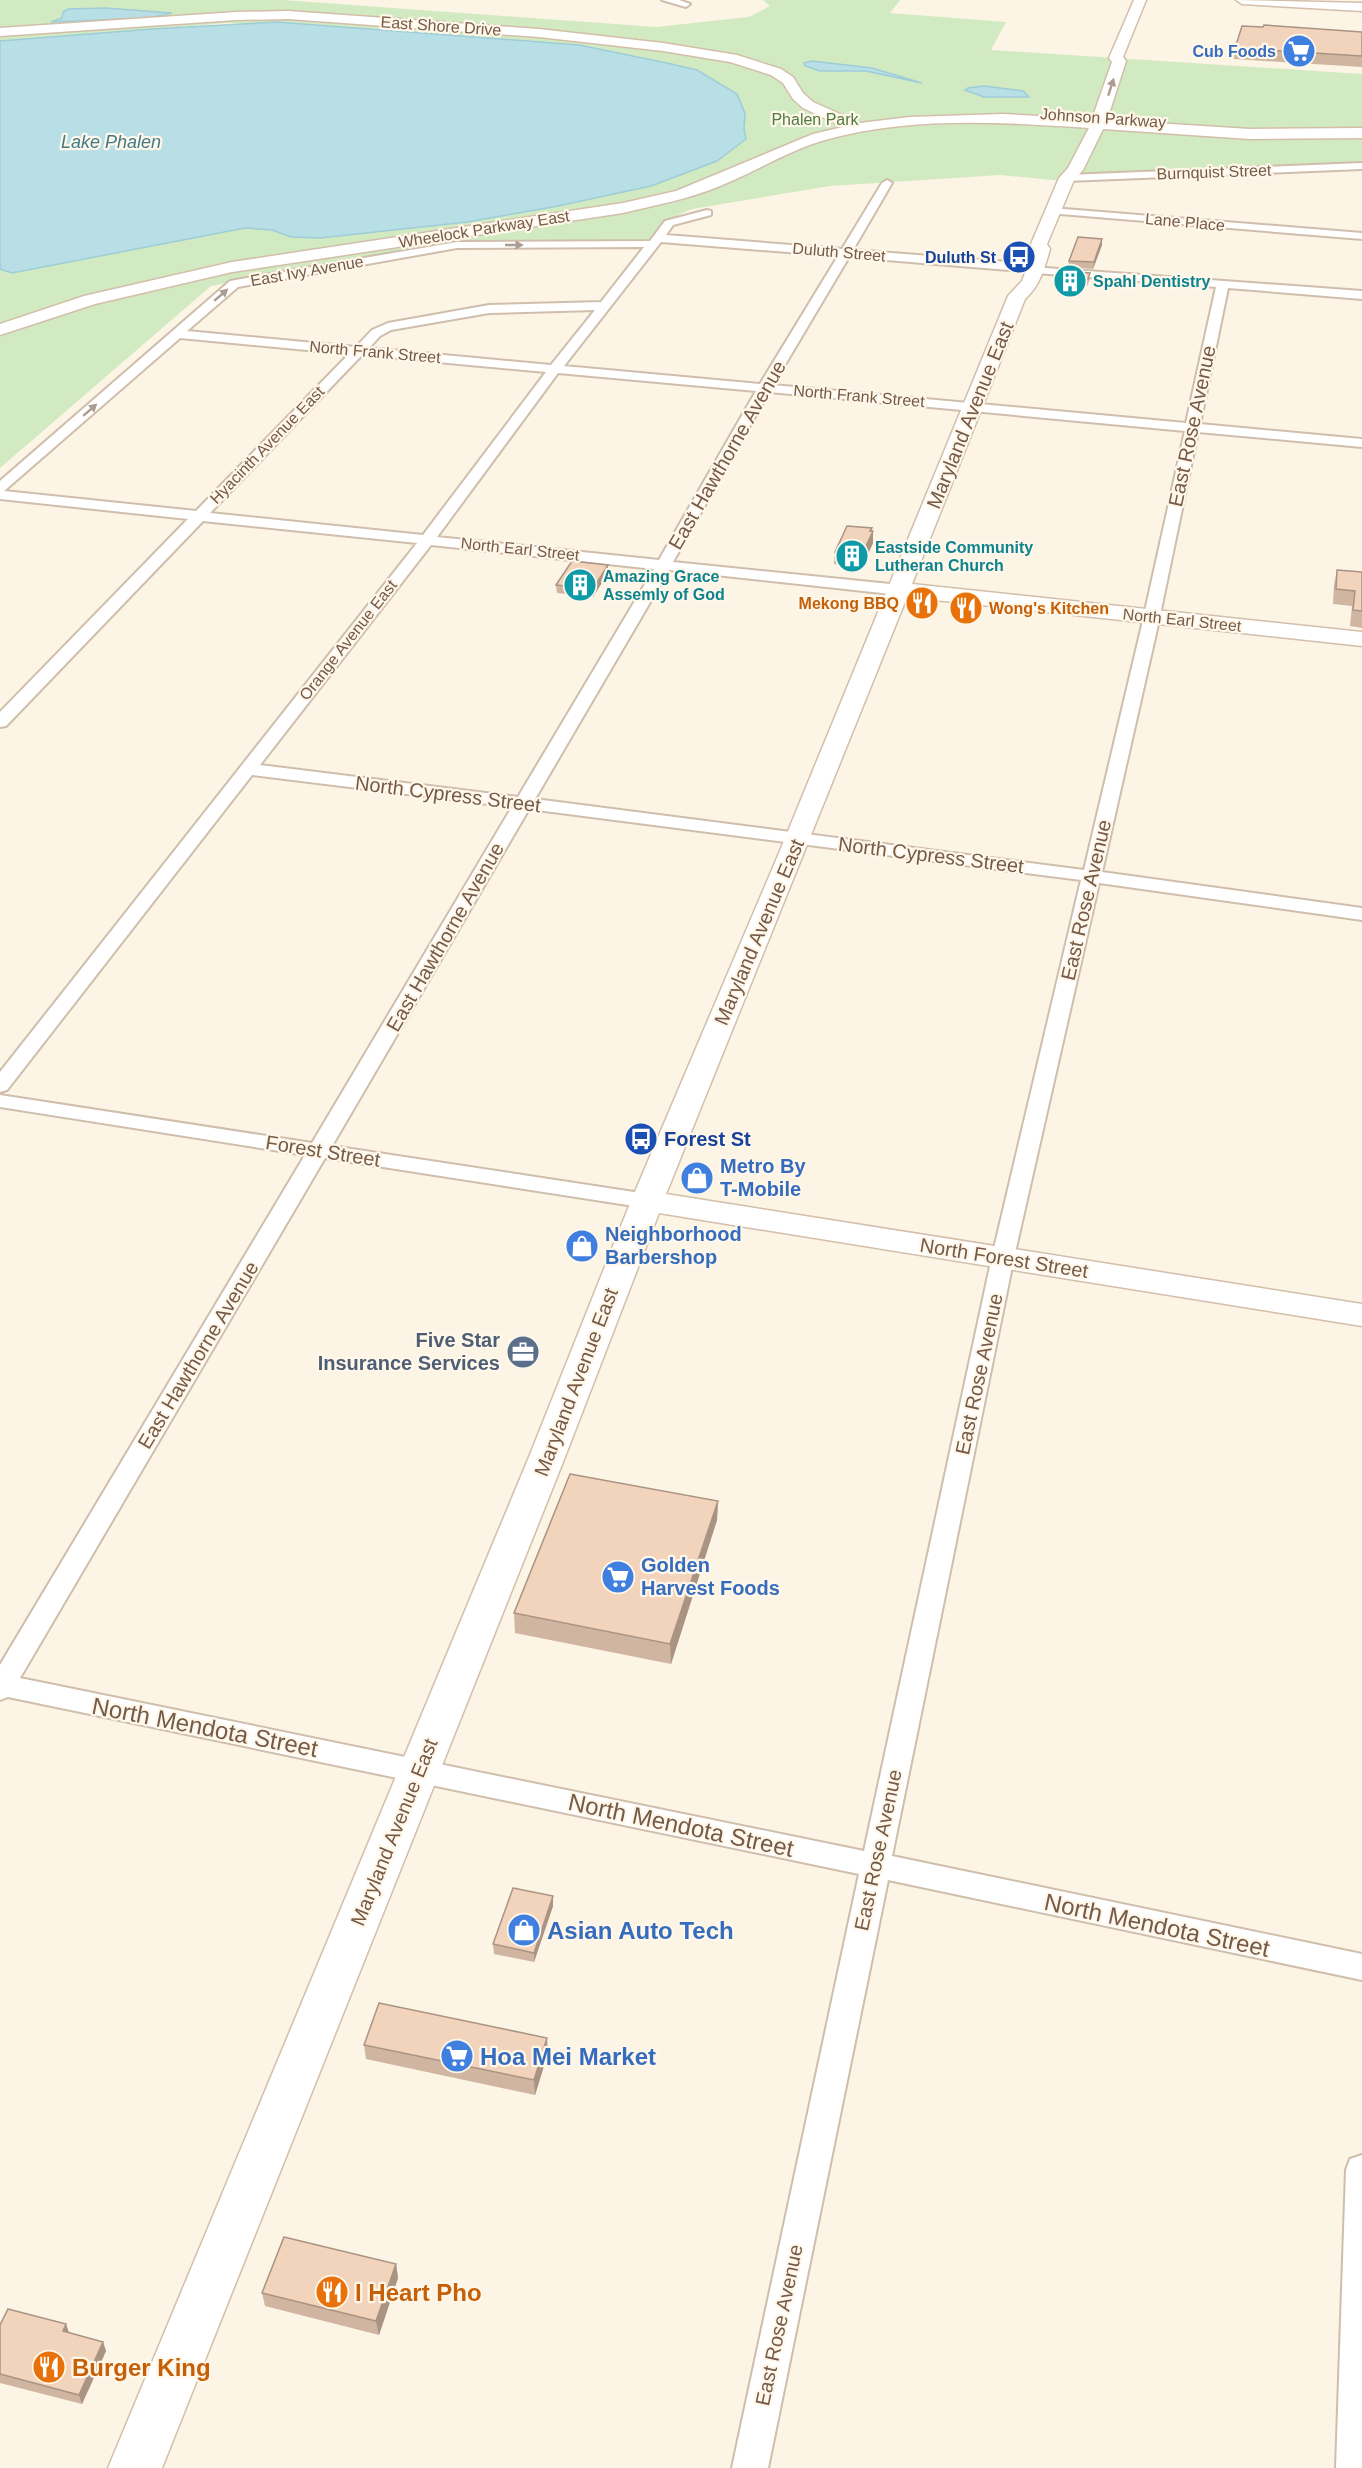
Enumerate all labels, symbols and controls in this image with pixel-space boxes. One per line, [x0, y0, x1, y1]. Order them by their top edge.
street label: East Shore Drive [380, 13, 502, 39]
supermarket icon: Cub Foods [1281, 33, 1317, 69]
place label: Cub Foods [1192, 43, 1276, 60]
one-way arrow [1106, 78, 1116, 96]
street label: Johnson Parkway [1039, 105, 1167, 131]
park label: Phalen Park [771, 111, 860, 128]
water label: Lake Phalen [61, 132, 161, 152]
street label: Burnquist Street [1156, 161, 1272, 182]
street label: Wheelock Parkway East [397, 207, 571, 251]
street label: Lane Place [1144, 210, 1226, 234]
street label: Duluth Street [792, 239, 887, 265]
bus stop icon: Duluth St [1001, 239, 1037, 275]
one-way arrow [504, 240, 523, 250]
place label: Duluth St [925, 249, 997, 266]
street label: East Ivy Avenue [249, 253, 365, 289]
building icon: Spahl Dentistry [1052, 263, 1088, 299]
place label: Spahl Dentistry [1093, 273, 1210, 290]
one-way arrow [213, 289, 228, 302]
street label: Maryland Avenue East [922, 318, 1018, 512]
street label: North Frank Street [309, 338, 442, 366]
street label: East Rose Avenue [1164, 343, 1220, 509]
street label: East Hawthorne Avenue [664, 357, 790, 553]
street label: Hyacinth Avenue East [207, 382, 328, 507]
street label: North Frank Street [793, 382, 926, 410]
one-way arrow [82, 404, 97, 417]
street label: North Earl Street [460, 534, 581, 564]
building icon: Eastside Community Lutheran Church [834, 538, 870, 574]
place label: Eastside Community Lutheran Church [875, 539, 1033, 574]
building icon: Amazing Grace Assemly of God [562, 567, 598, 603]
place label: Amazing Grace Assemly of God [603, 568, 725, 603]
street label: Orange Avenue East [296, 576, 400, 703]
restaurant icon: Mekong BBQ [904, 585, 940, 621]
restaurant icon: Wong's Kitchen [948, 590, 984, 626]
place label: Mekong BBQ [799, 595, 899, 612]
place label: Wong's Kitchen [989, 600, 1109, 617]
street label: North Earl Street [1122, 605, 1243, 635]
street label: North Cypress Street [354, 772, 542, 816]
street label: East Rose Avenue [1057, 818, 1115, 982]
street label: North Cypress Street [837, 833, 1025, 877]
street label: Maryland Avenue East [710, 835, 808, 1028]
street label: East Hawthorne Avenue [382, 839, 508, 1035]
bus stop icon: Forest St [623, 1121, 659, 1157]
place label: Forest St [664, 1128, 751, 1150]
street label: Forest Street [264, 1131, 382, 1171]
place label: Metro By T-Mobile [720, 1155, 806, 1200]
shop icon: Metro By T-Mobile [679, 1160, 715, 1196]
place label: Neighborhood Barbershop [605, 1223, 742, 1268]
shop icon: Neighborhood Barbershop [564, 1228, 600, 1264]
street label: North Forest Street [918, 1234, 1090, 1282]
street label: East Hawthorne Avenue [133, 1258, 263, 1452]
street label: Maryland Avenue East [530, 1284, 622, 1479]
street label: East Rose Avenue [951, 1291, 1007, 1457]
place label: Five Star Insurance Services [318, 1329, 500, 1374]
office icon: Five Star Insurance Services [505, 1334, 541, 1370]
place label: Golden Harvest Foods [641, 1554, 780, 1599]
supermarket icon: Golden Harvest Foods [600, 1559, 636, 1595]
street label: North Mendota Street [90, 1692, 321, 1762]
street label: Maryland Avenue East [346, 1735, 442, 1929]
street label: East Rose Avenue [850, 1767, 906, 1933]
street label: North Mendota Street [566, 1788, 796, 1862]
street label: North Mendota Street [1042, 1888, 1272, 1962]
shop icon: Asian Auto Tech [506, 1912, 542, 1948]
place label: Asian Auto Tech [547, 1917, 734, 1944]
supermarket icon: Hoa Mei Market [439, 2038, 475, 2074]
place label: Hoa Mei Market [480, 2043, 656, 2070]
street label: East Rose Avenue [751, 2242, 807, 2408]
restaurant icon: I Heart Pho [314, 2274, 350, 2310]
place label: I Heart Pho [355, 2279, 482, 2306]
restaurant icon: Burger King [31, 2349, 67, 2385]
place label: Burger King [72, 2354, 211, 2381]

